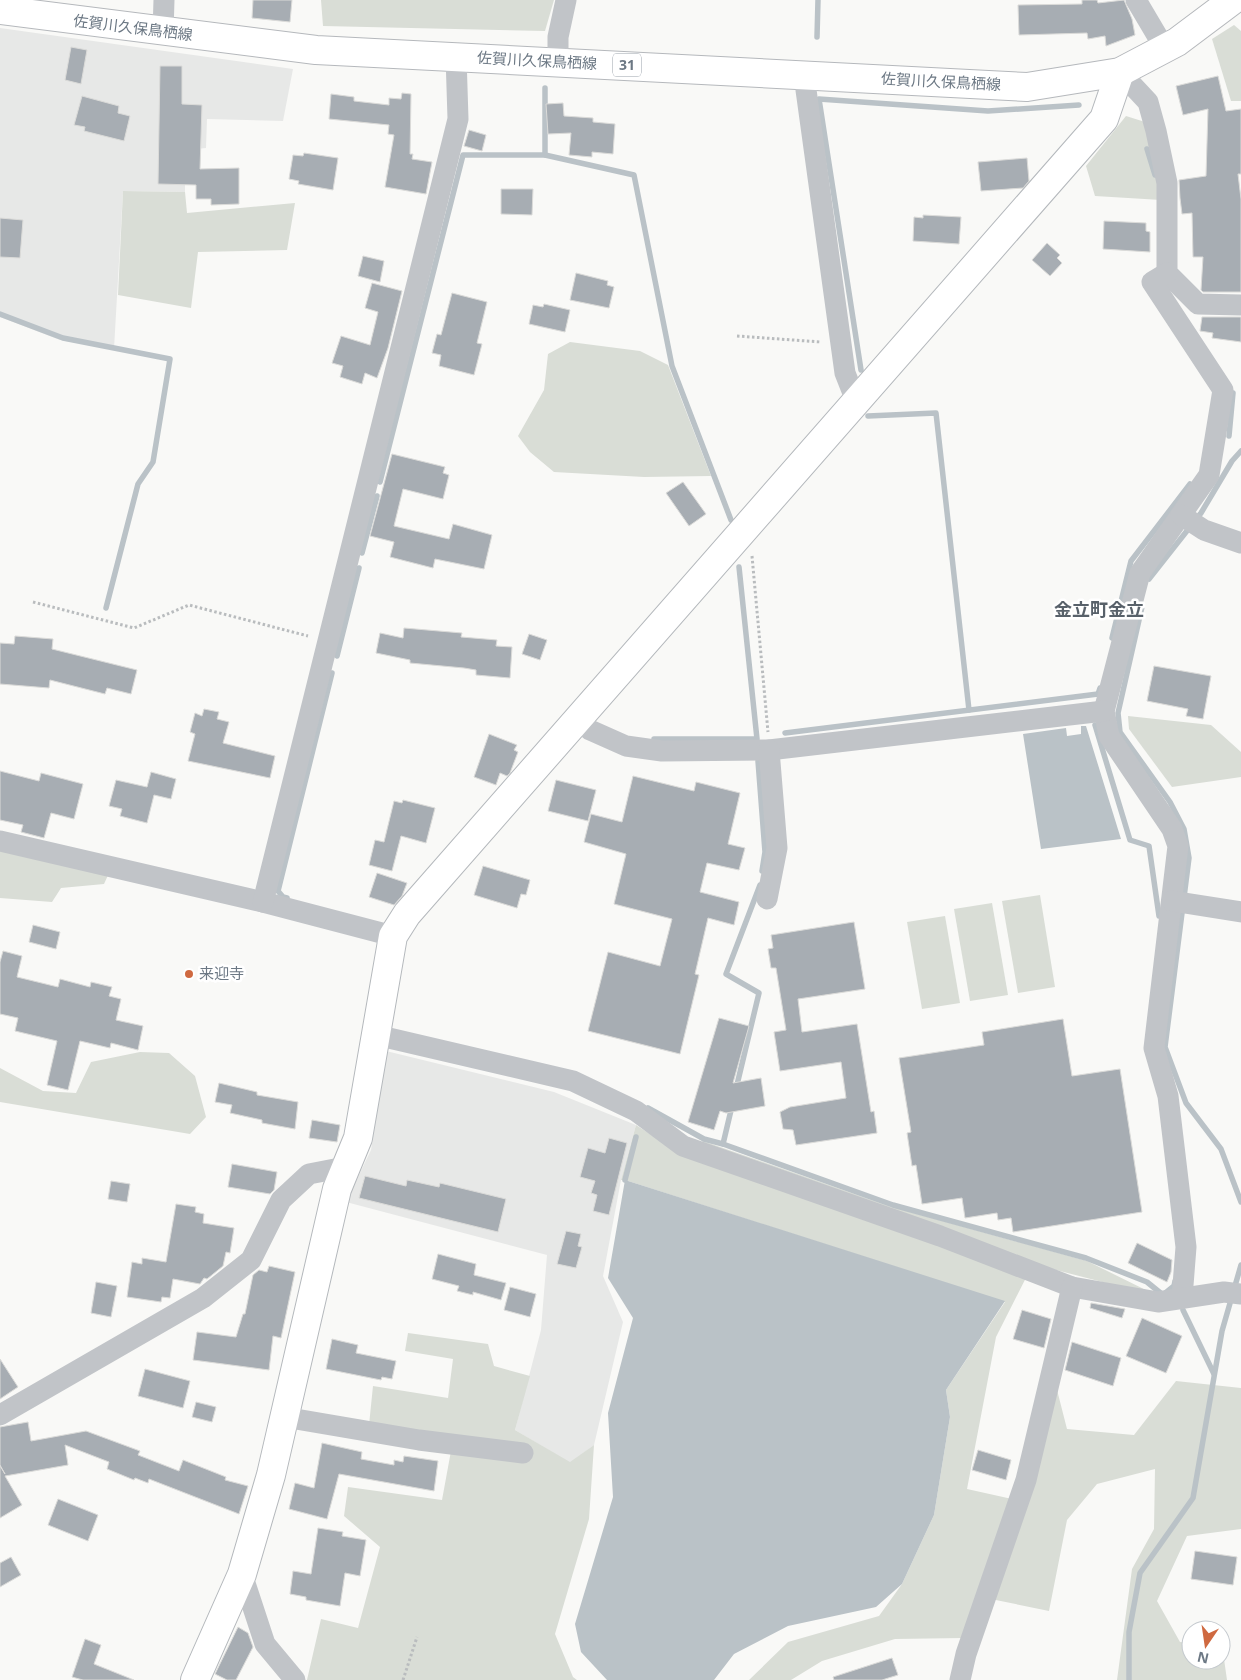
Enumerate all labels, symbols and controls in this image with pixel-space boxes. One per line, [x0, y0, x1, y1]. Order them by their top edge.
street label: 佐賀川久保鳥栖線 [72, 10, 194, 44]
street label: 佐賀川久保鳥栖線 [477, 47, 598, 73]
road number: 31 [613, 54, 641, 76]
street label: 佐賀川久保鳥栖線 [881, 68, 1002, 94]
district label: 金立町金立 [1054, 597, 1144, 621]
place label: 来迎寺 [199, 963, 244, 983]
marker: 来迎寺 [183, 968, 195, 980]
north arrow [1181, 1620, 1231, 1670]
text: N [1195, 1648, 1211, 1669]

